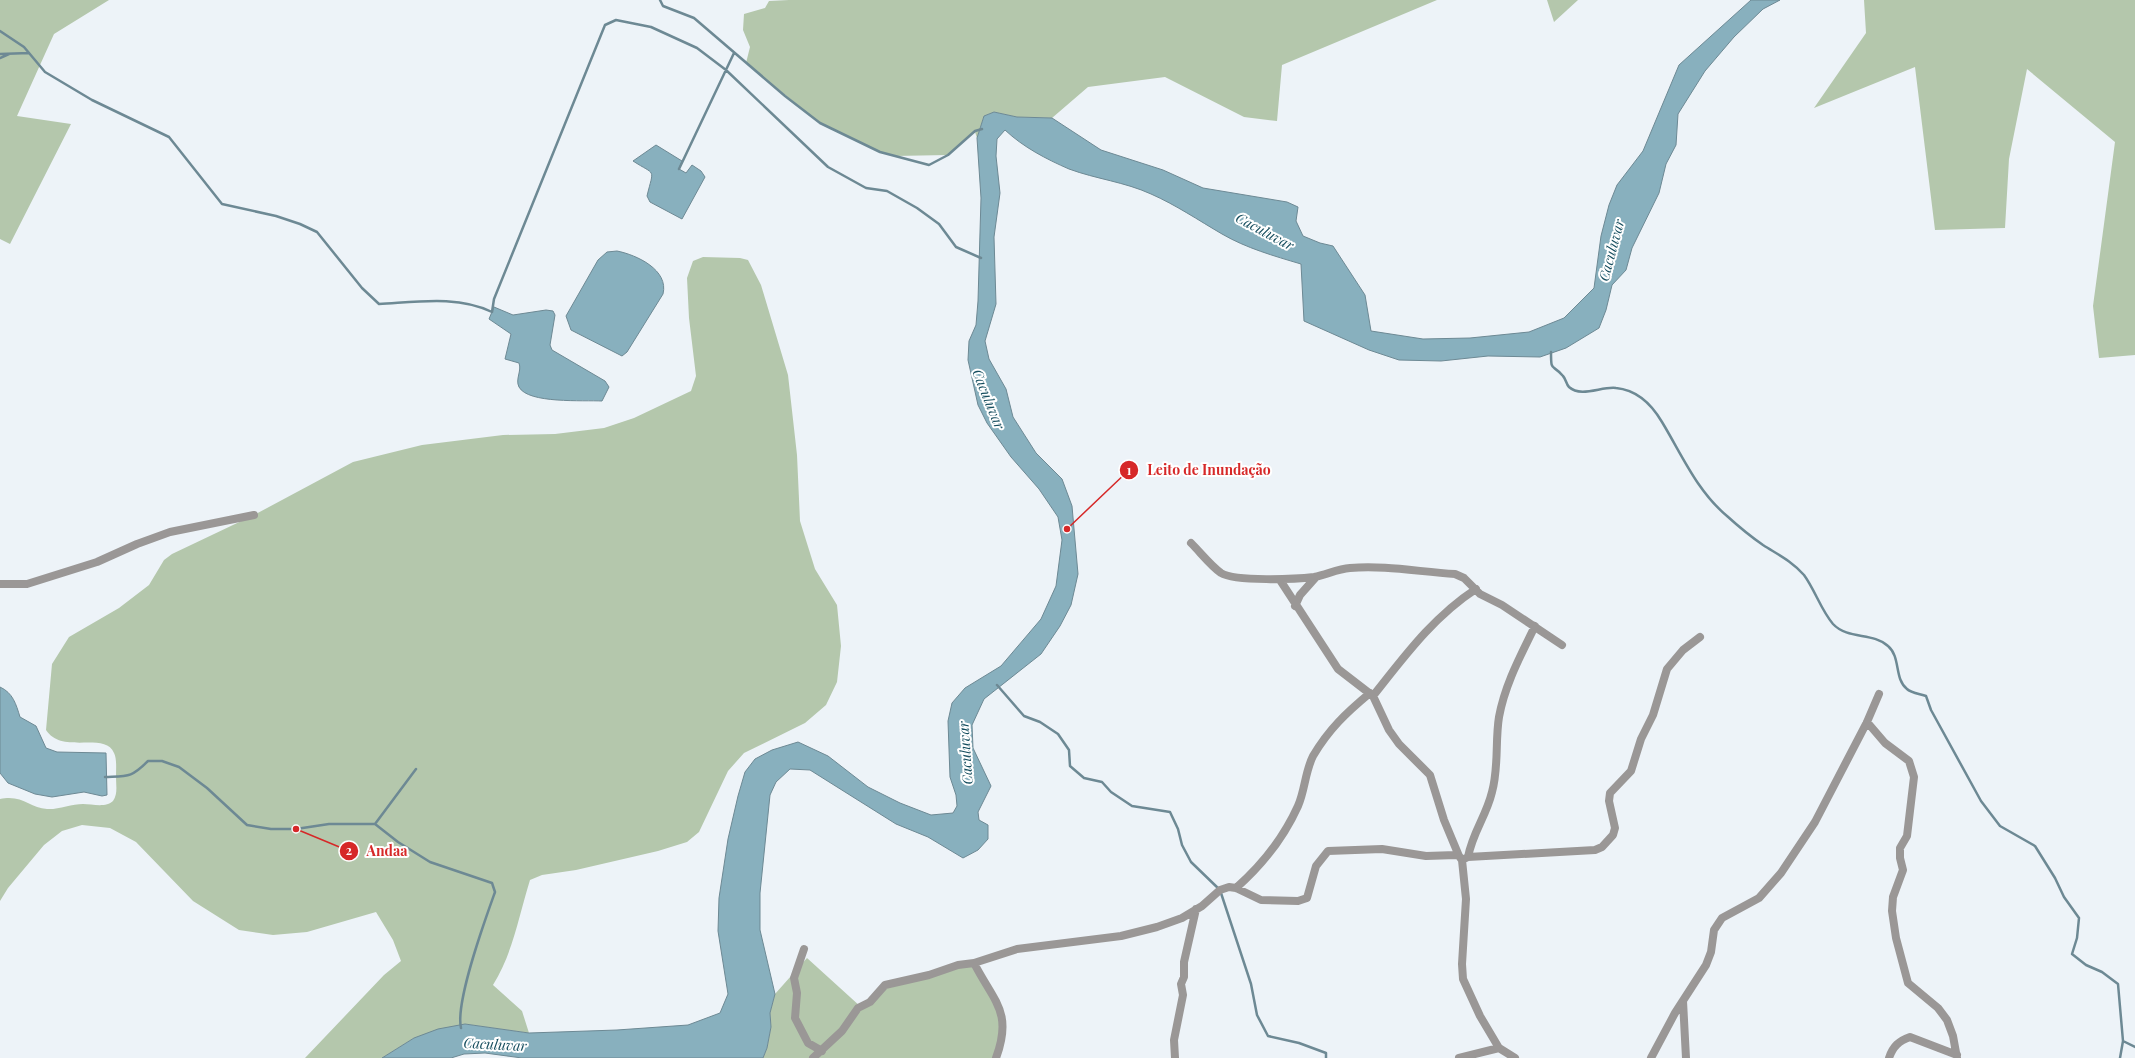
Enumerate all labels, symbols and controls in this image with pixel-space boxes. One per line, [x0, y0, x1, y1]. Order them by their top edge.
water label: Caculuvar [1233, 208, 1298, 255]
water label: Caculuvar [1594, 216, 1629, 283]
water label: Caculuvar [968, 366, 1010, 433]
callout: Leito de Inundação [1119, 457, 1279, 483]
text: Leito de Inundação [1147, 460, 1271, 479]
text: 1 [1127, 462, 1132, 478]
water label: Caculuvar [953, 720, 977, 785]
callout: Andaa [339, 838, 415, 864]
text: Andaa [366, 841, 408, 860]
text: 2 [346, 842, 352, 858]
water label: Caculuvar [463, 1033, 528, 1055]

